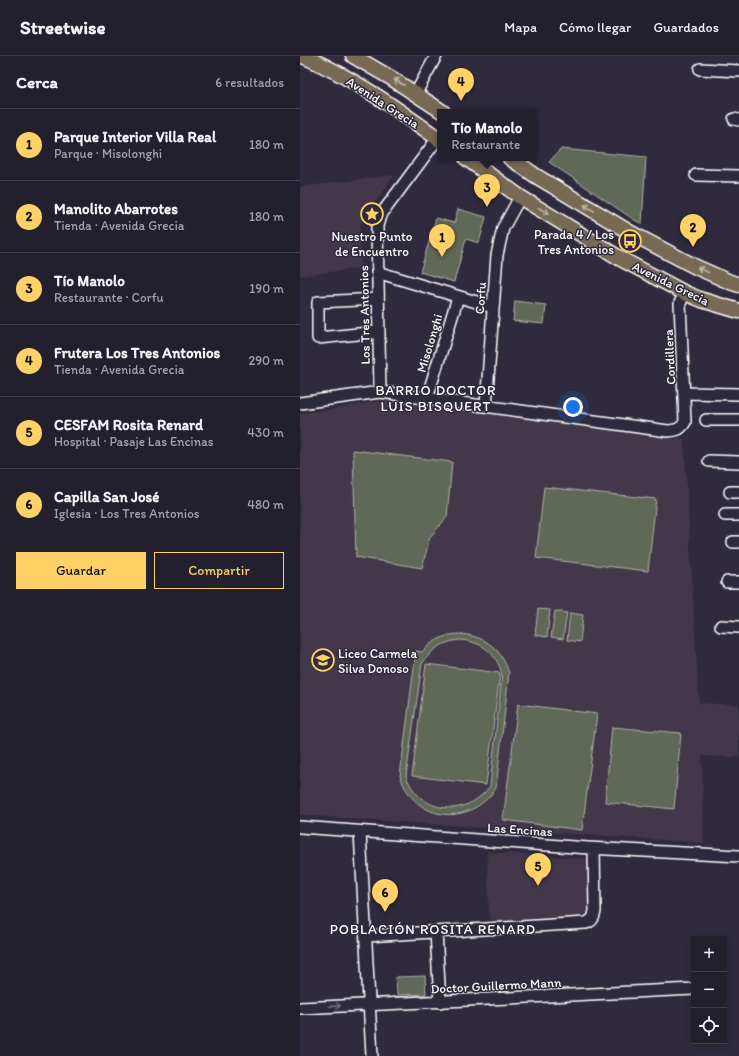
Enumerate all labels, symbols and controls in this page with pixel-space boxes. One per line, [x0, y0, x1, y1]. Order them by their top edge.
text: Streetwise [20, 16, 106, 39]
text: Mapa [504, 19, 537, 36]
text: Cómo llegar [559, 19, 631, 36]
text: Guardados [653, 19, 719, 36]
pin: 4 [448, 68, 474, 101]
text: Cerca [16, 72, 58, 92]
street label: Avenida Grecia [344, 73, 422, 132]
text: 6 resultados [215, 75, 284, 90]
one-way arrow [393, 78, 405, 86]
popup [437, 109, 537, 161]
text: Tío Manolo [452, 119, 522, 137]
text: Parque Interior Villa Real [54, 128, 216, 146]
text: 1 [26, 137, 32, 152]
text: 180 m [249, 137, 284, 152]
text: Restaurante [452, 137, 520, 152]
text: Parque · Misolonghi [54, 146, 162, 161]
pin: 3 [474, 174, 500, 207]
text: Manolito Abarrotes [54, 200, 178, 218]
place icon: Nuestro Punto de Encuentro [359, 201, 385, 227]
one-way arrow [583, 203, 595, 211]
one-way arrow [538, 208, 550, 216]
text: 2 [26, 209, 32, 224]
text: 180 m [249, 209, 284, 224]
pin: 2 [680, 214, 706, 247]
text: Tienda · Avenida Grecia [54, 218, 185, 233]
pin: 1 [429, 224, 455, 257]
place label: Parada 4 / Los Tres Antonios [534, 227, 614, 257]
bus stop icon: Parada 4 / Los Tres Antonios [617, 228, 643, 254]
place label: Nuestro Punto de Encuentro [332, 229, 413, 259]
street label: Avenida Grecia [630, 258, 712, 309]
street label: Los Tres Antonios [356, 265, 373, 365]
one-way arrow [697, 266, 709, 273]
text: Tío Manolo [54, 272, 125, 290]
text: 3 [25, 281, 33, 296]
text: 190 m [249, 281, 284, 296]
street label: Corfu [472, 281, 489, 315]
text: Restaurante · Corfu [54, 290, 164, 305]
street label: Misolonghi [414, 312, 445, 374]
street label: Cordillera [661, 329, 678, 385]
text: Frutera Los Tres Antonios [54, 344, 220, 362]
text: 4 [25, 353, 33, 368]
text: 290 m [248, 353, 284, 368]
text: Tienda · Avenida Grecia [54, 362, 185, 377]
district label: BARRIO DOCTOR LUIS BISQUERT [375, 382, 497, 415]
your location [563, 397, 583, 417]
text: CESFAM Rosita Renard [54, 416, 203, 434]
text: 5 [26, 425, 32, 440]
text: 430 m [247, 425, 284, 440]
text: Hospital · Pasaje Las Encinas [54, 434, 214, 449]
text: Capilla San José [54, 488, 159, 506]
text: 6 [26, 497, 32, 512]
text: 480 m [247, 497, 284, 512]
text: Iglesia · Los Tres Antonios [54, 506, 200, 521]
button: Guardar [16, 552, 146, 589]
button: Compartir [154, 552, 284, 589]
place label: Liceo Carmela Silva Donoso [338, 646, 418, 676]
school or university icon: Liceo Carmela Silva Donoso [310, 647, 336, 673]
street label: Las Encinas [487, 820, 553, 839]
pin: 5 [525, 853, 551, 886]
pin: 6 [372, 879, 398, 912]
district label: POBLACIÓN ROSITA RENARD [330, 921, 536, 938]
map controls [691, 936, 727, 1044]
button: + [691, 936, 727, 972]
button: − [691, 972, 727, 1008]
street label: Doctor Guillermo Mann [430, 975, 562, 996]
one-way arrow [328, 1003, 341, 1010]
button: locate [691, 1008, 727, 1044]

